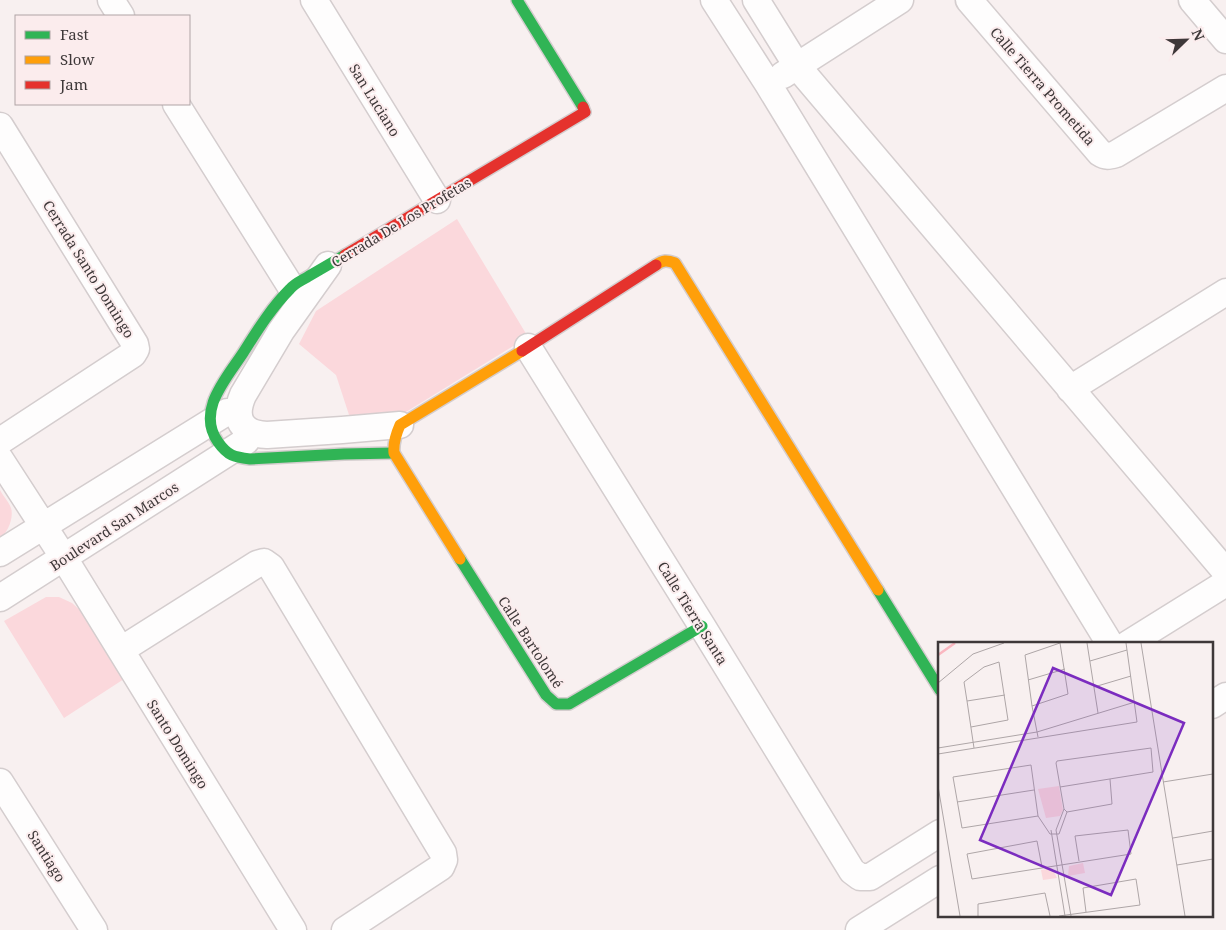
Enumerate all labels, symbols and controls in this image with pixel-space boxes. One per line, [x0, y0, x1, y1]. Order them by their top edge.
legend [15, 15, 190, 105]
north arrow [1161, 15, 1211, 65]
street label: Calle Tierra Prometida [986, 23, 1100, 149]
text: Fast [60, 24, 89, 44]
text: N [1188, 26, 1209, 44]
text: Slow [60, 49, 94, 69]
street label: San Luciano [345, 60, 405, 140]
text: Jam [59, 74, 88, 94]
street label: Cerrada De Los Profetas [328, 173, 474, 271]
street label: Cerrada Santo Domingo [39, 197, 139, 341]
street label: Boulevard San Marcos [46, 477, 182, 575]
street label: Calle Tierra Santa [654, 558, 733, 668]
street label: Calle Bartolomé [494, 592, 568, 692]
inset map [938, 642, 1214, 918]
street label: Santo Domingo [143, 696, 213, 792]
street label: Santiago [24, 827, 70, 885]

